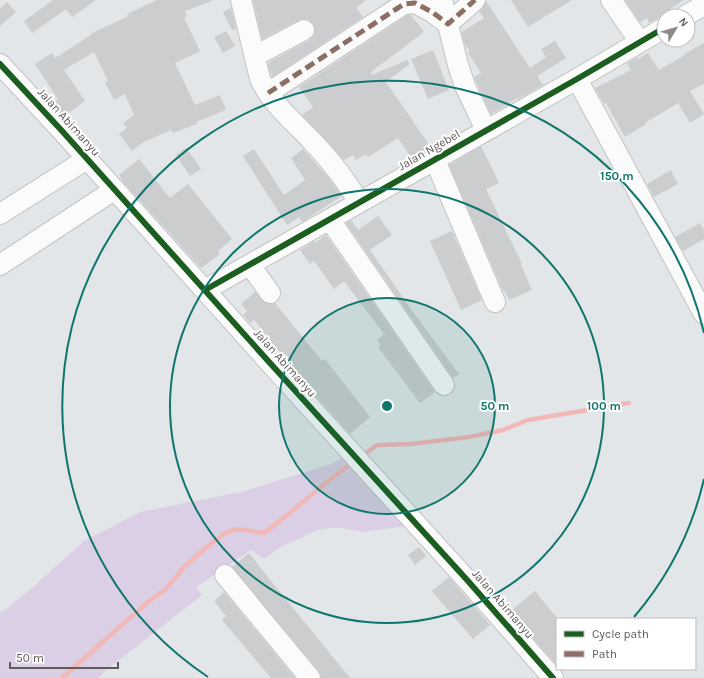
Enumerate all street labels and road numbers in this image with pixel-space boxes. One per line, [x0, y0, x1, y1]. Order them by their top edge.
street label: Jalan Abimanyu [35, 85, 103, 159]
street label: Jalan Ngebel [395, 127, 463, 173]
street label: Jalan Abimanyu [251, 326, 319, 400]
street label: Jalan Abimanyu [469, 567, 537, 641]

